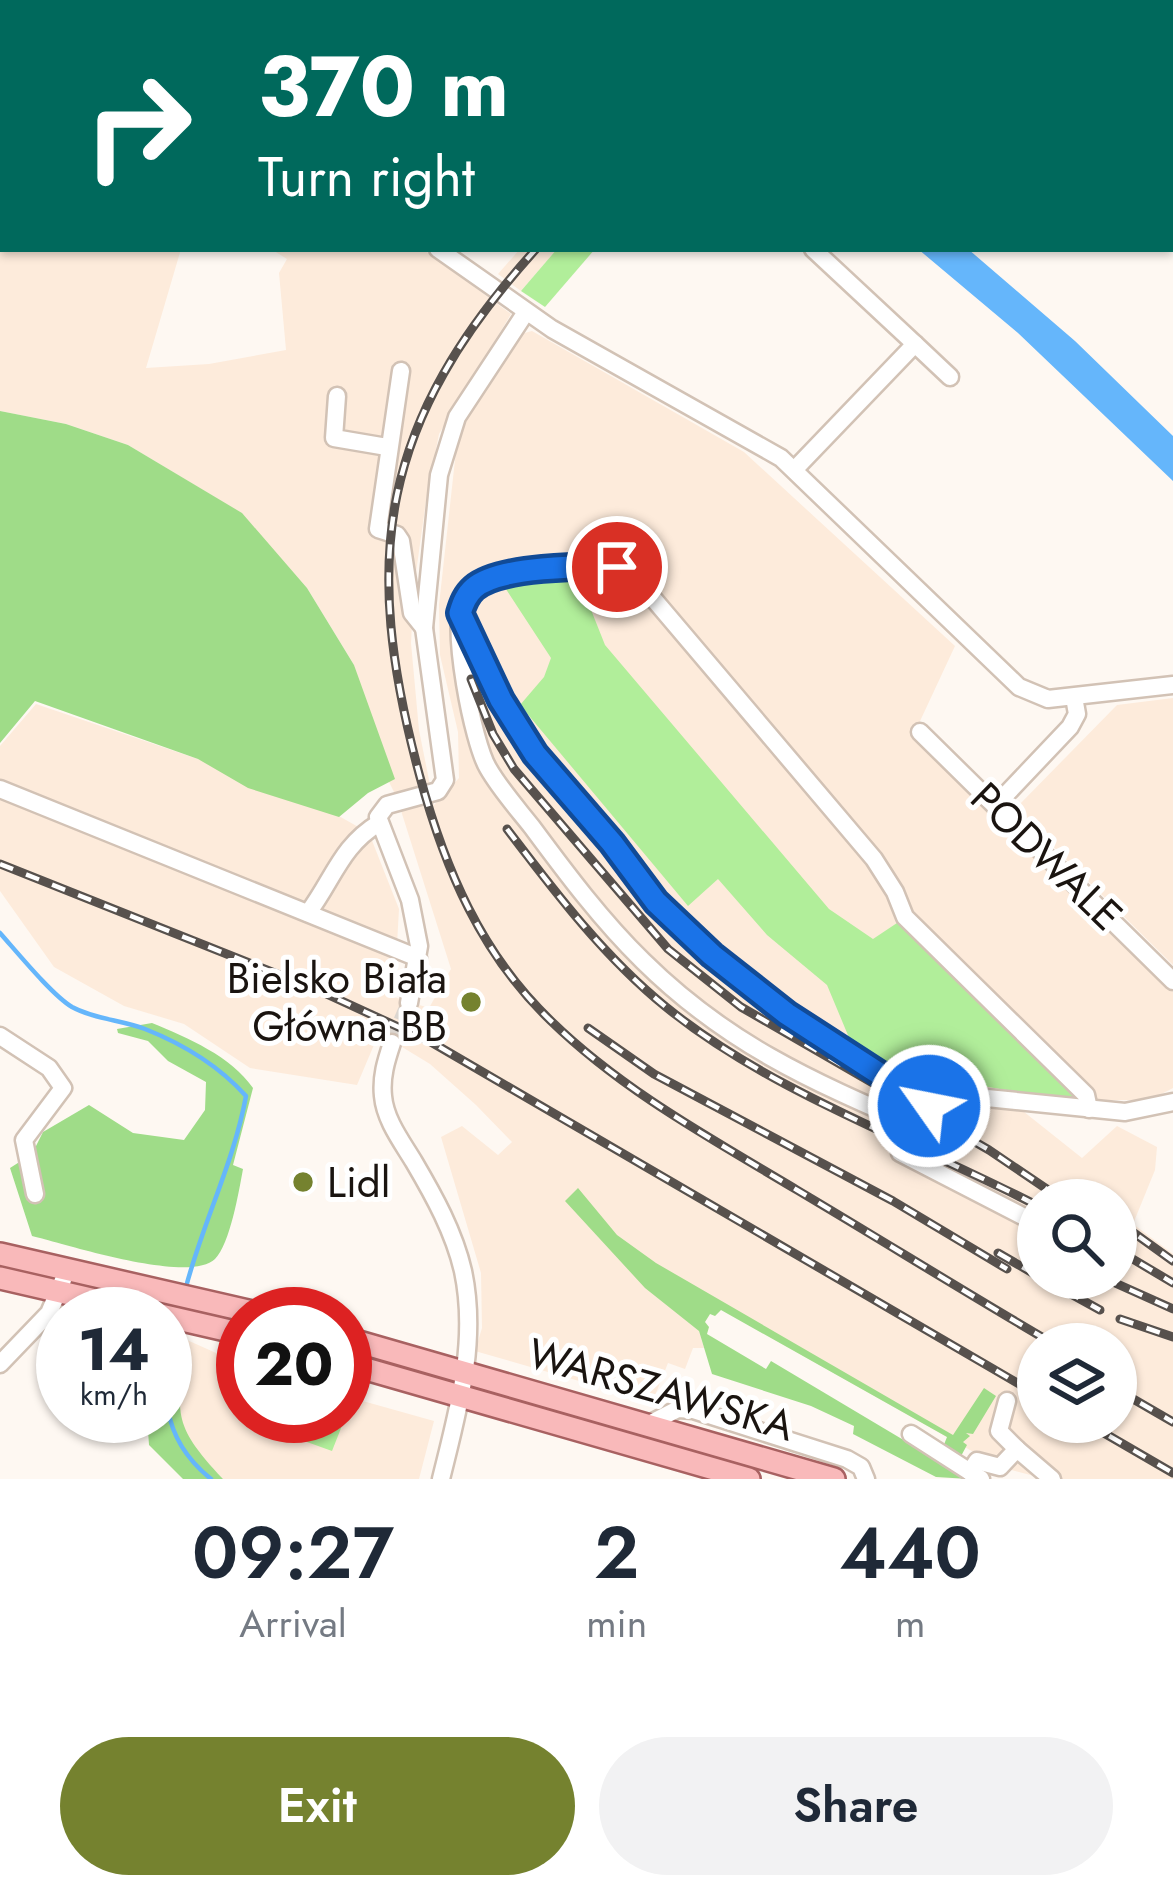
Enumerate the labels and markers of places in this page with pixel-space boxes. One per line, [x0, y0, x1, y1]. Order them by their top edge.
pin [566, 516, 668, 618]
place label: Bielsko Biała Główna BB [227, 948, 447, 1057]
marker: Bielsko Biała Główna BB [458, 989, 484, 1015]
place label: Lidl [327, 1152, 390, 1213]
marker: Lidl [290, 1169, 316, 1195]

